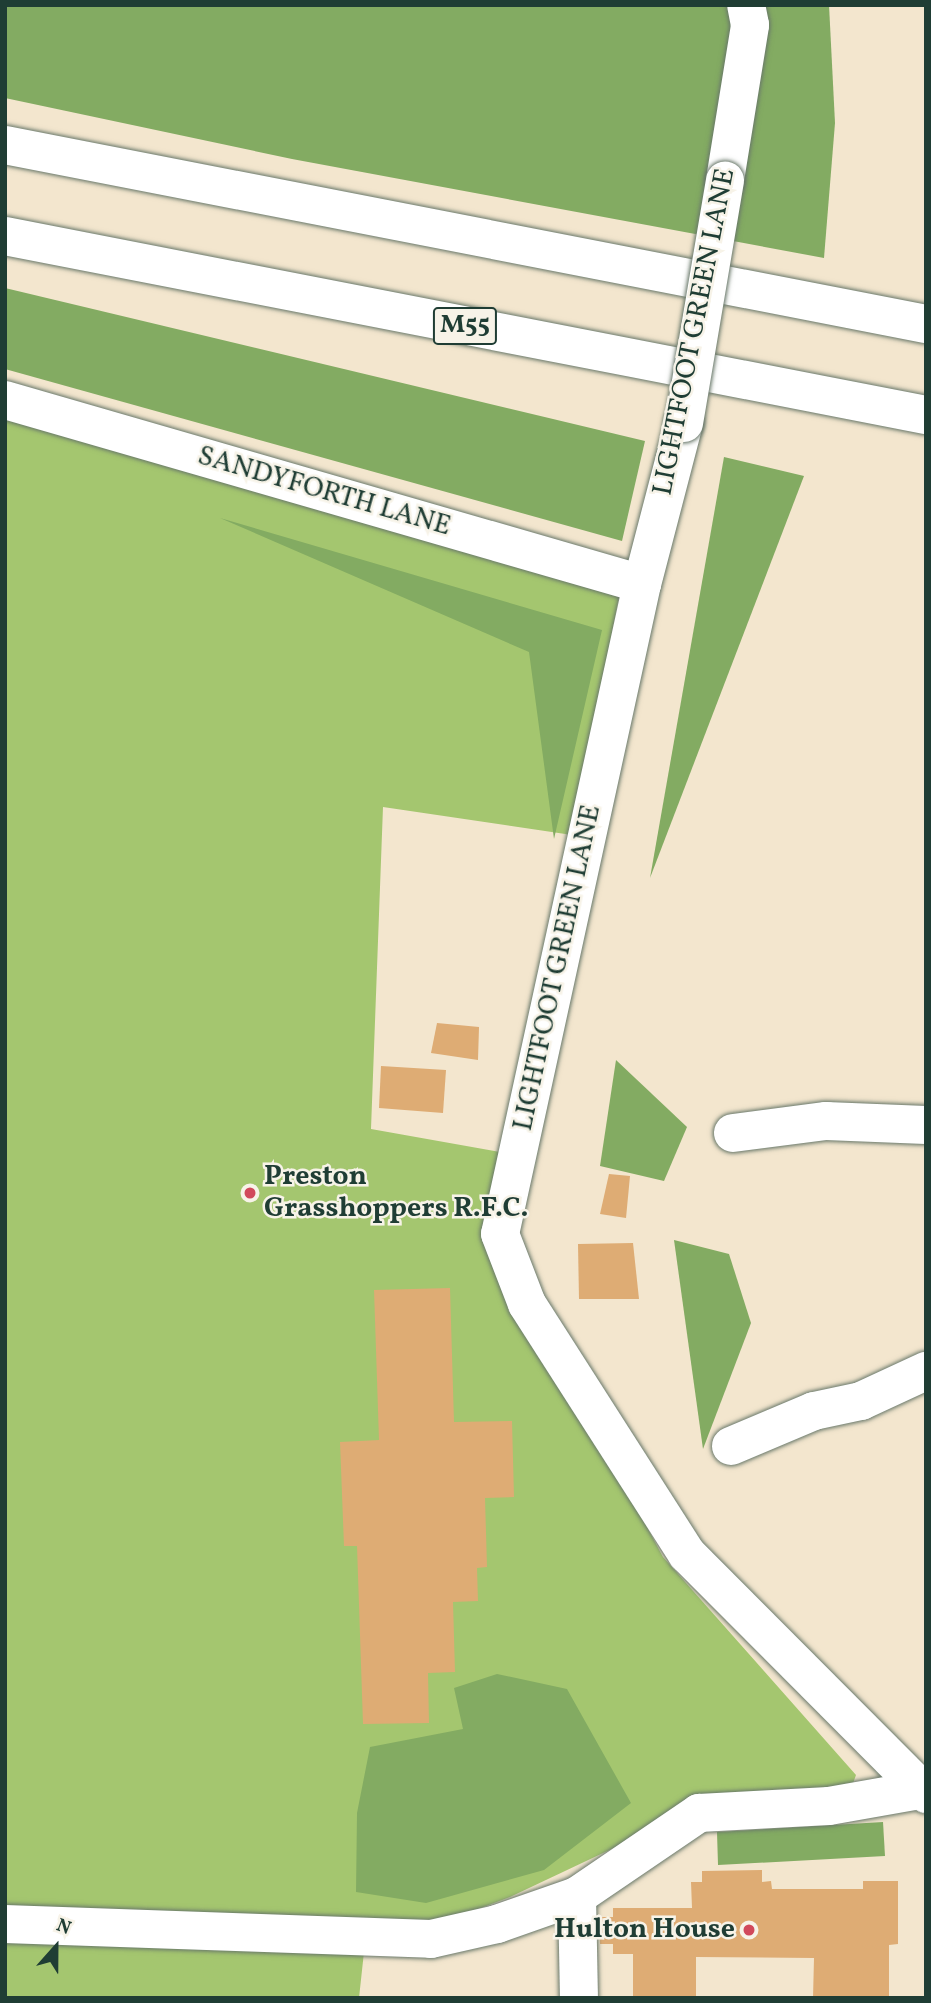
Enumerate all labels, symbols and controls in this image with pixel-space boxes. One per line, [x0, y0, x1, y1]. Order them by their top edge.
street label: LIGHTFOOT GREEN LANE [647, 165, 743, 499]
road number: M55 [432, 304, 498, 348]
street label: SANDYFORTH LANE [193, 440, 455, 544]
street label: LIGHTFOOT GREEN LANE [507, 802, 609, 1134]
place label: Preston Grasshoppers R.F.C. [264, 1160, 528, 1226]
marker: Preston Grasshoppers R.F.C. [242, 1185, 258, 1201]
north arrow [21, 1912, 91, 1982]
text: N [52, 1913, 75, 1942]
place label: Hulton House [554, 1913, 735, 1947]
marker: Hulton House [741, 1922, 757, 1938]

